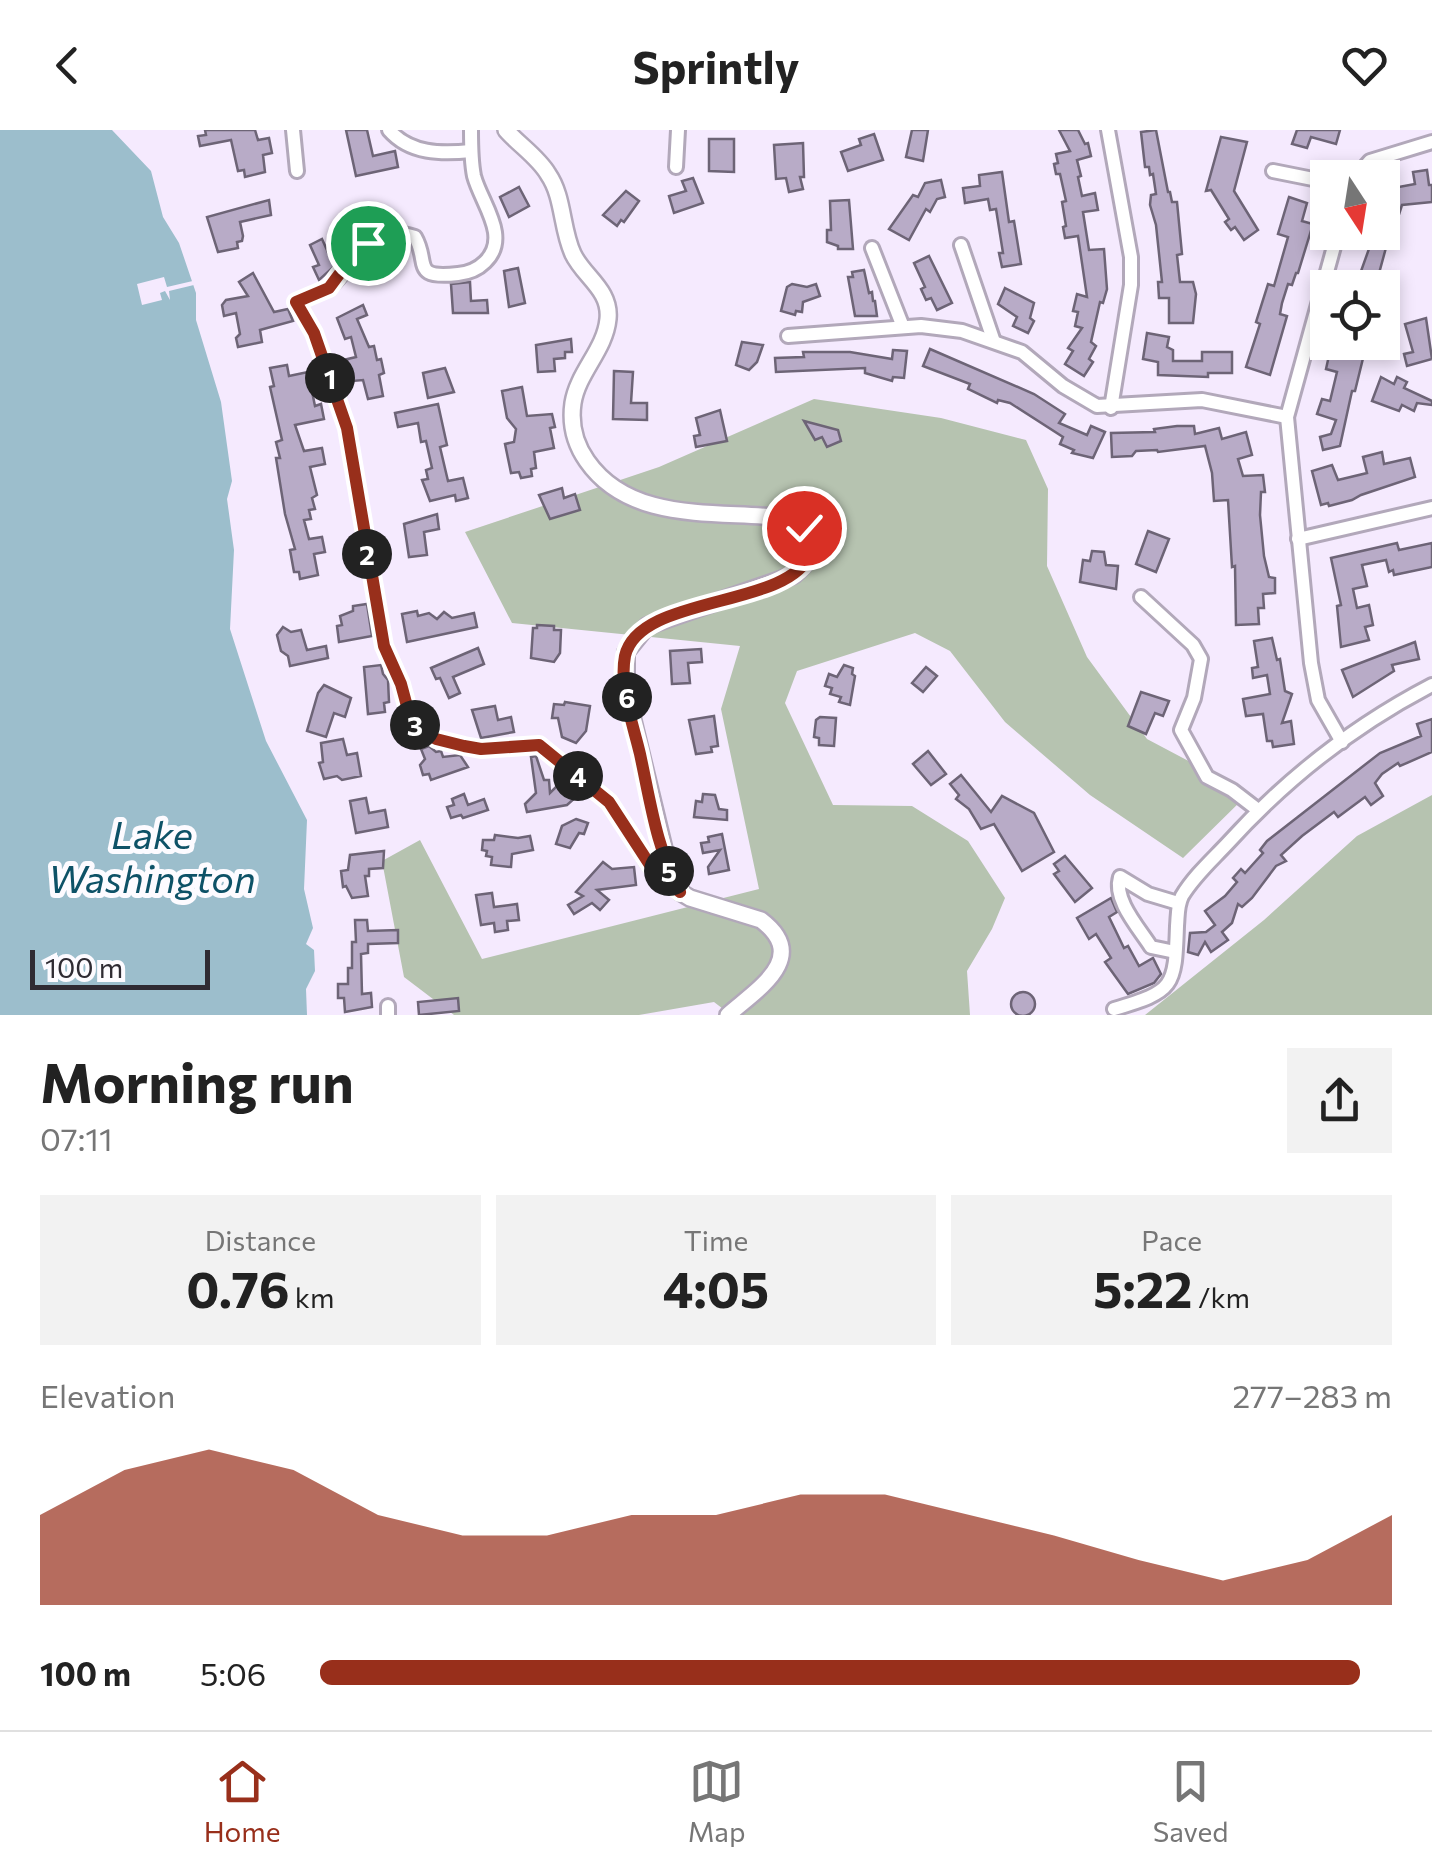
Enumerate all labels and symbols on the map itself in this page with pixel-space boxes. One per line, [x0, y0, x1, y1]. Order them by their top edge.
north arrow [1310, 160, 1400, 250]
pin [326, 201, 411, 286]
pin: 1 [305, 353, 355, 403]
pin [762, 486, 847, 571]
pin: 2 [342, 529, 392, 579]
pin: 6 [602, 672, 652, 722]
pin: 3 [390, 700, 440, 750]
pin: 4 [553, 751, 603, 801]
water label: Lake Washington [48, 810, 256, 901]
pin: 5 [644, 846, 694, 896]
scale bar [30, 945, 210, 990]

